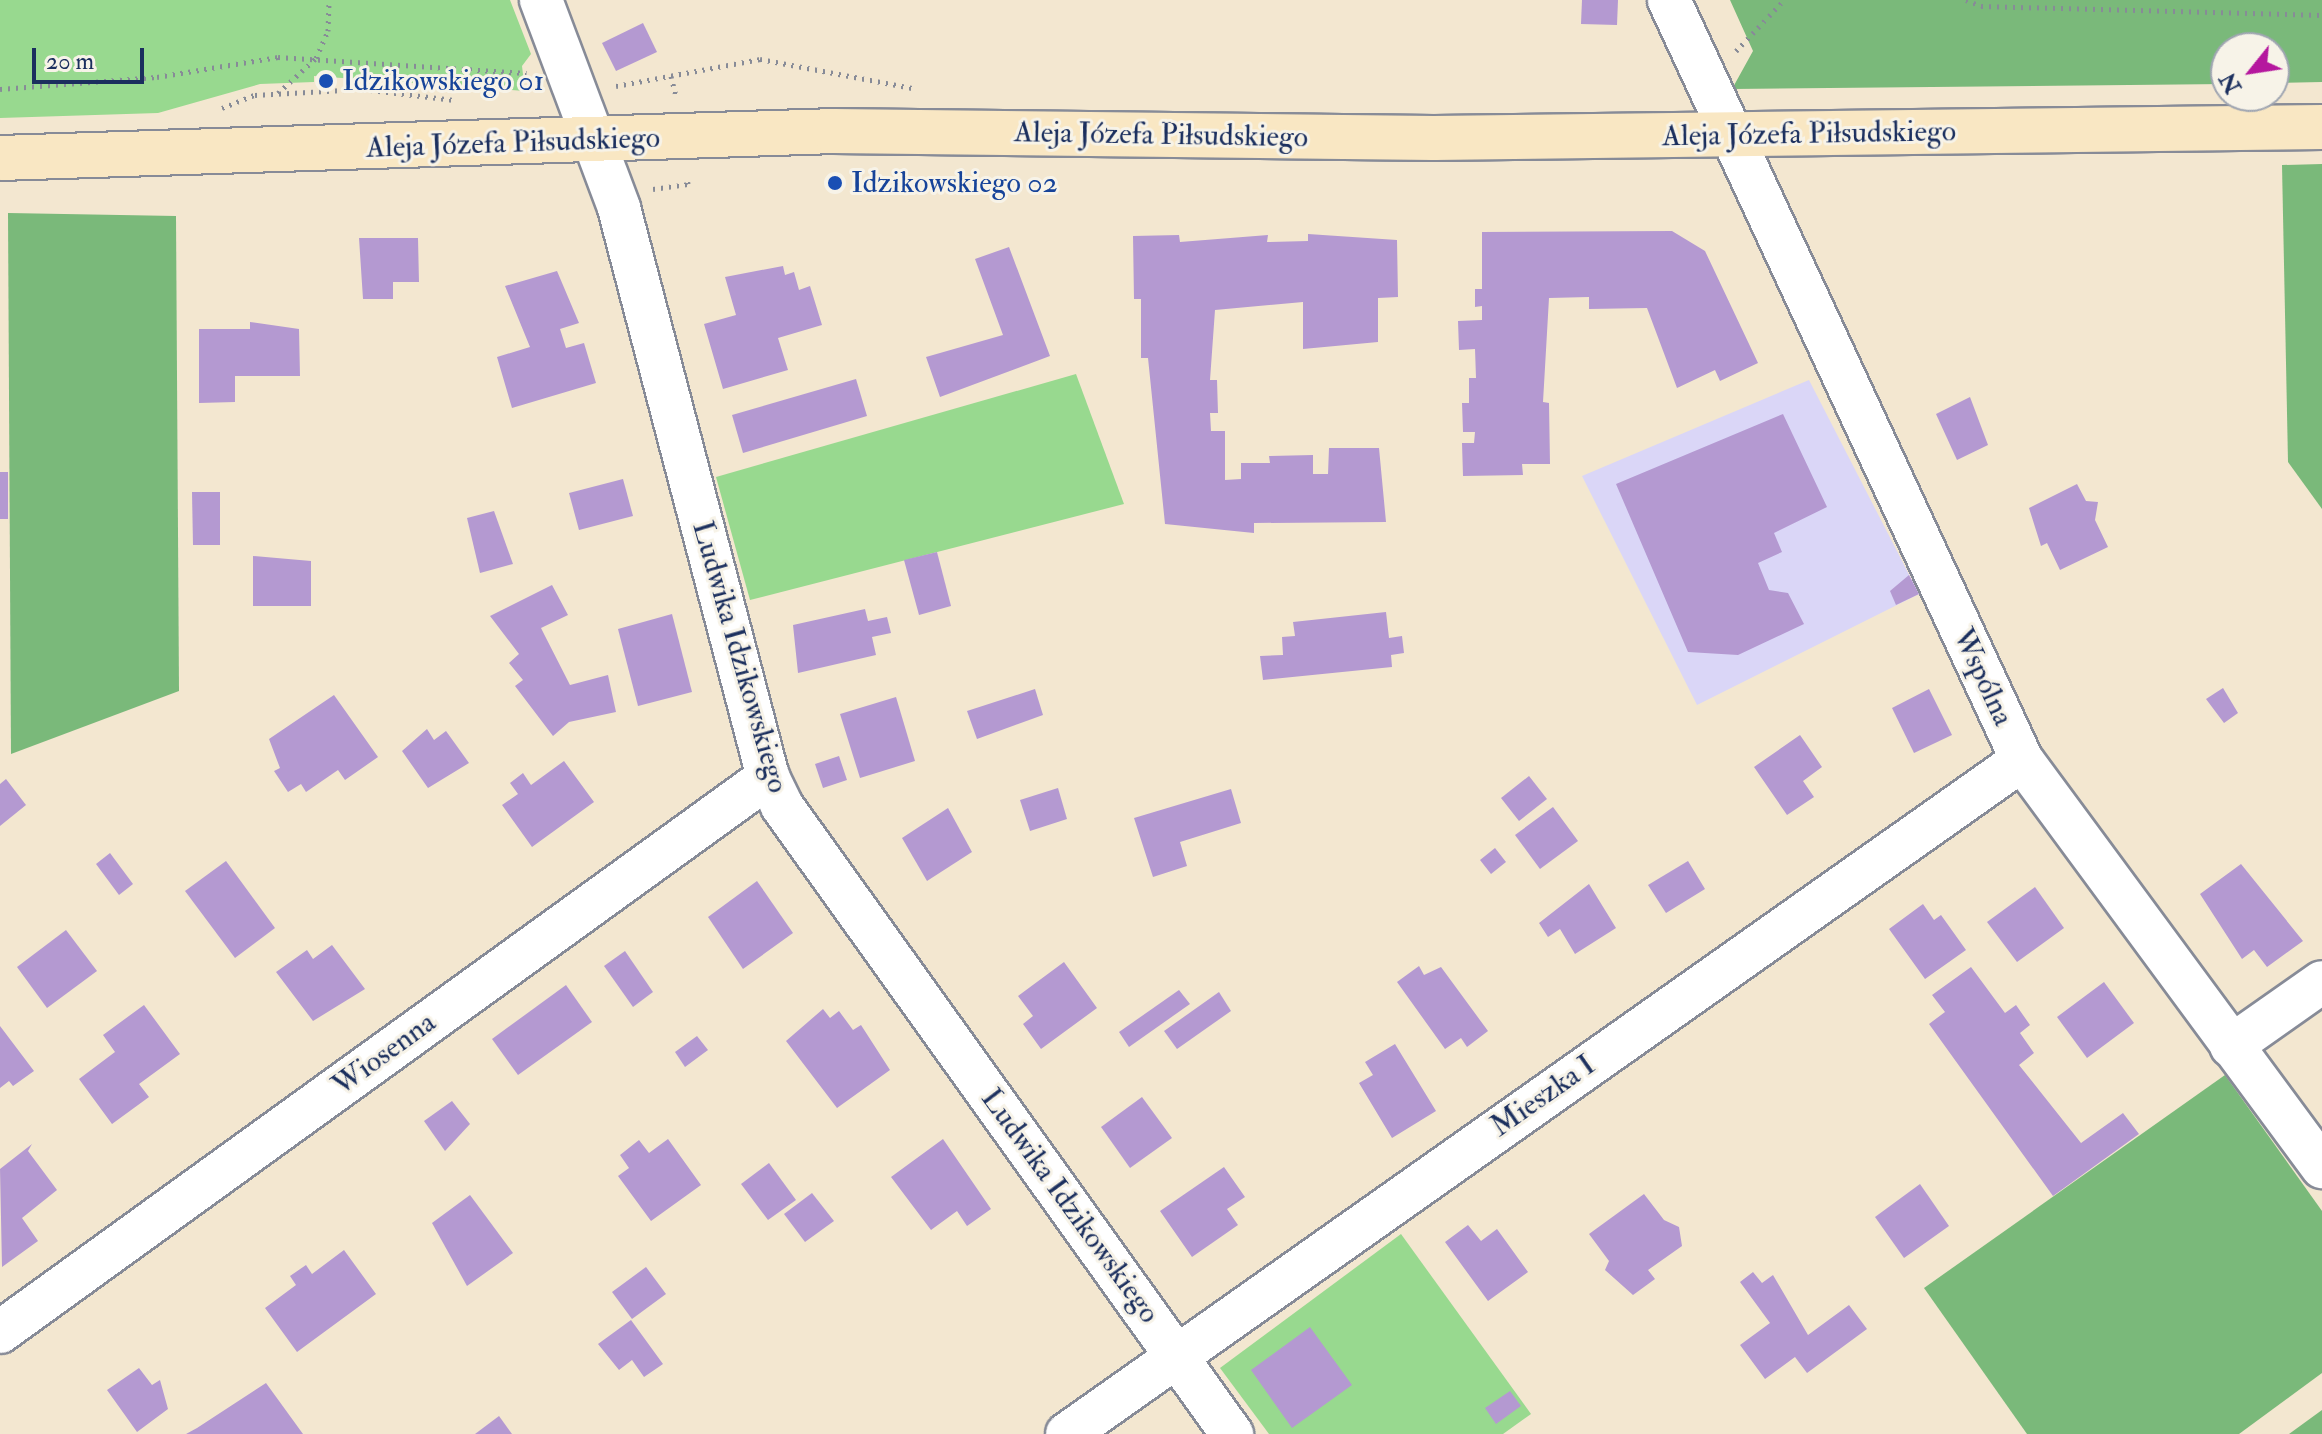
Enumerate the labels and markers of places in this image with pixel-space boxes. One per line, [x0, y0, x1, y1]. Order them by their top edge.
place label: Idzikowskiego 01 [342, 63, 544, 99]
marker: Idzikowskiego 01 [317, 72, 335, 90]
place label: Idzikowskiego 02 [851, 165, 1058, 201]
marker: Idzikowskiego 02 [826, 174, 844, 192]

